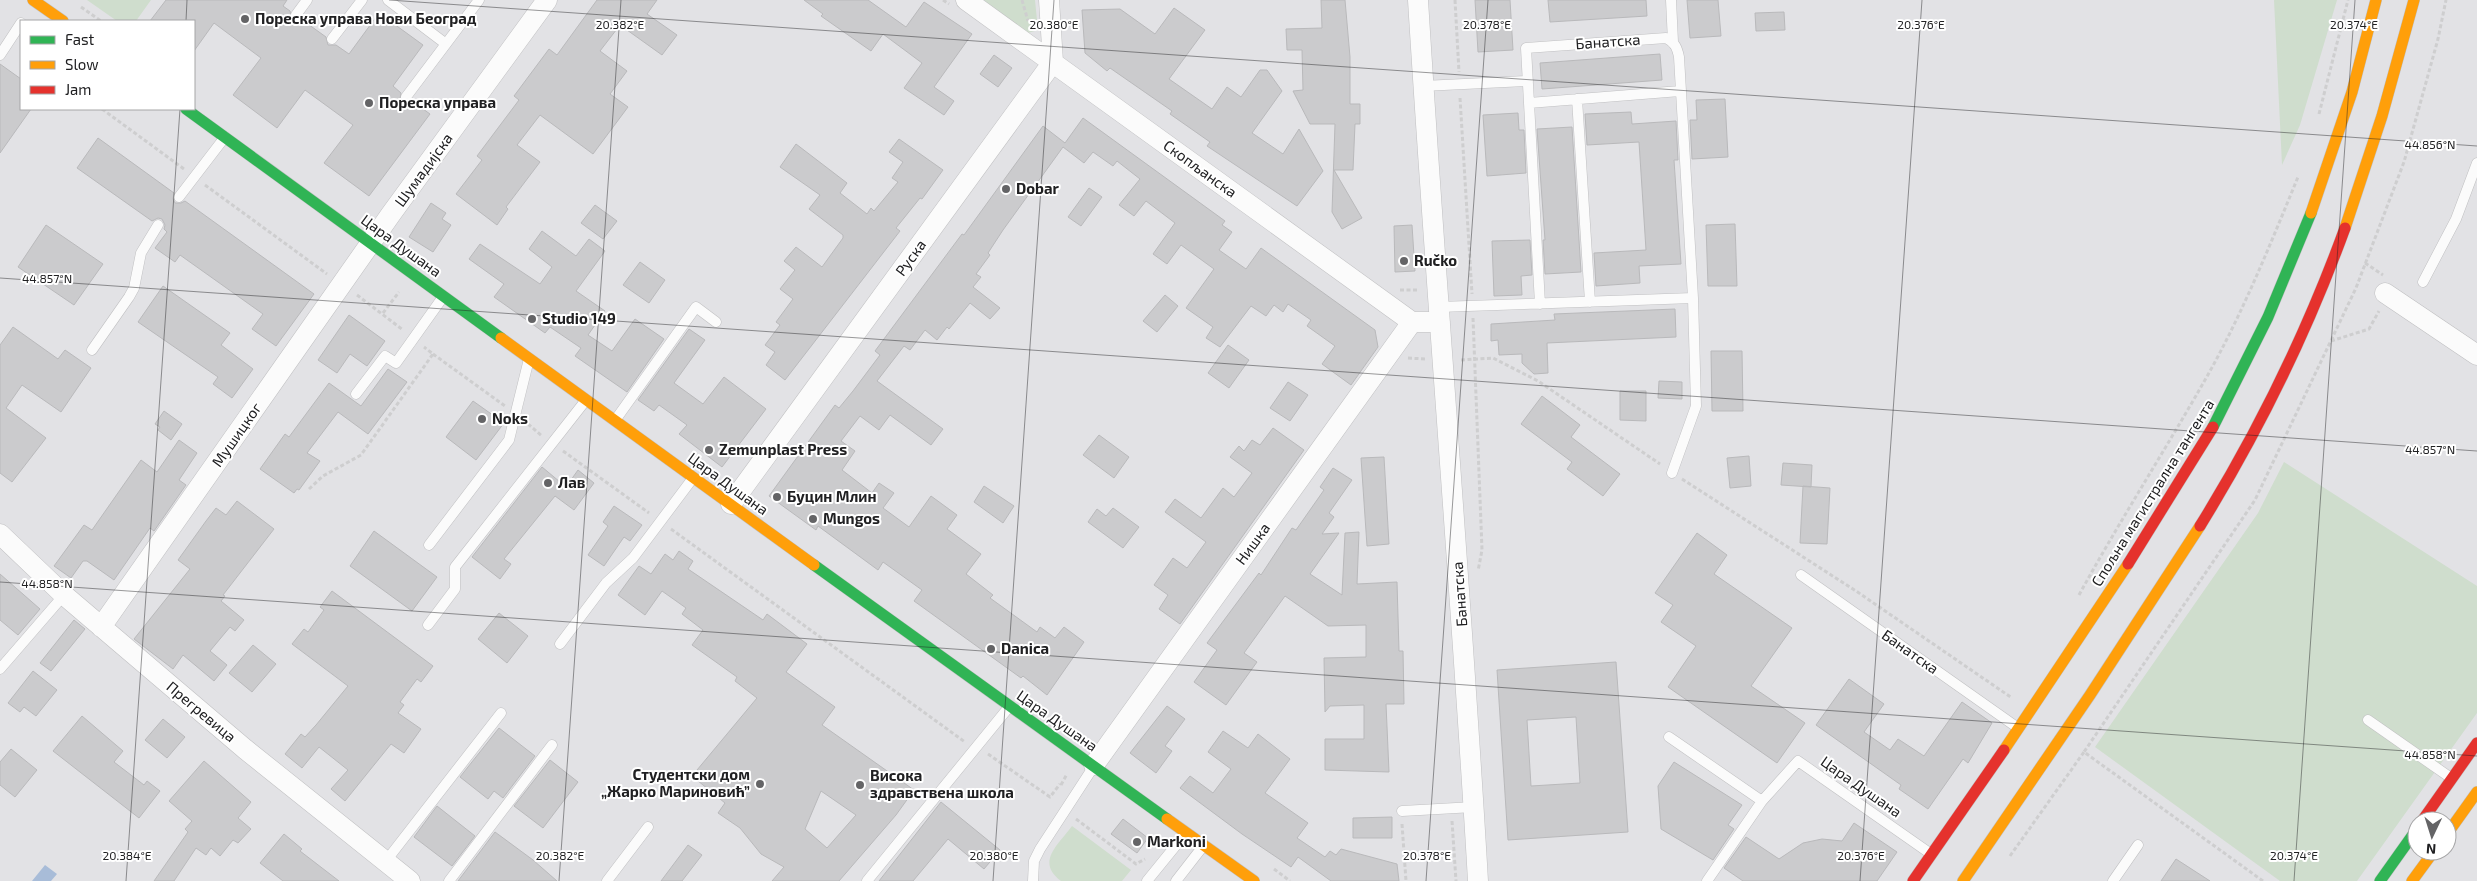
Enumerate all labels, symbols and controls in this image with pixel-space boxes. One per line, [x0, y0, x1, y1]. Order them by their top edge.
place label: Пореска управа Нови Београд [255, 9, 477, 27]
marker: Пореска управа Нови Београд [239, 13, 251, 25]
text: 20.382°E [596, 17, 645, 31]
text: 20.380°E [1030, 17, 1079, 31]
text: 20.378°E [1463, 17, 1511, 31]
text: 20.376°E [1897, 17, 1945, 31]
text: 20.374°E [2330, 17, 2378, 31]
legend [20, 20, 195, 110]
text: Fast [65, 30, 95, 48]
street label: Банатска [1575, 30, 1641, 52]
text: Slow [65, 55, 99, 73]
text: Jam [65, 80, 91, 98]
place label: Пореска управа [379, 93, 496, 111]
marker: Пореска управа [363, 97, 375, 109]
street label: Шумадијска [390, 129, 457, 210]
street label: Скопљанска [1160, 135, 1241, 201]
text: 44.856°N [2405, 137, 2455, 151]
place label: Dobar [1016, 179, 1060, 197]
marker: Dobar [1000, 183, 1012, 195]
street label: Цара Душана [357, 210, 445, 281]
street label: Руска [891, 236, 930, 280]
place label: Ručko [1414, 251, 1457, 269]
marker: Ručko [1398, 255, 1410, 267]
text: 44.857°N [22, 271, 72, 285]
place label: Studio 149 [542, 309, 616, 327]
marker: Studio 149 [526, 313, 538, 325]
street label: Спољна магистрална тангента [2087, 396, 2217, 589]
street label: Мушицког [207, 399, 266, 471]
place label: Noks [492, 409, 528, 427]
marker: Noks [476, 413, 488, 425]
place label: Zemunplast Press [719, 440, 847, 458]
text: 44.857°N [2405, 442, 2455, 456]
marker: Zemunplast Press [703, 444, 715, 456]
street label: Цара Душана [684, 448, 772, 519]
place label: Лав [558, 473, 586, 491]
marker: Лав [542, 477, 554, 489]
place label: Буцин Млин [787, 487, 877, 505]
marker: Буцин Млин [771, 491, 783, 503]
place label: Mungos [823, 509, 880, 527]
marker: Mungos [807, 513, 819, 525]
street label: Нишка [1231, 519, 1273, 568]
street label: Банатска [1448, 561, 1470, 627]
text: 44.858°N [21, 576, 73, 590]
street label: Банатска [1879, 625, 1942, 677]
place label: Danica [1001, 639, 1049, 657]
marker: Danica [985, 643, 997, 655]
street label: Прегревица [163, 677, 240, 745]
street label: Цара Душана [1013, 686, 1101, 756]
text: 44.858°N [2404, 747, 2456, 761]
street label: Цара Душана [1817, 752, 1905, 822]
place label: Студентски дом „Жарко Мариновић” [601, 765, 750, 800]
place label: Висока здравствена школа [870, 766, 1014, 801]
marker: Студентски дом „Жарко Мариновић” [754, 778, 766, 790]
marker: Висока здравствена школа [854, 779, 866, 791]
north arrow [2407, 811, 2457, 861]
place label: Markoni [1147, 832, 1206, 850]
marker: Markoni [1131, 836, 1143, 848]
text: N [2425, 841, 2437, 858]
text: 20.384°E [102, 848, 152, 862]
text: 20.382°E [536, 848, 585, 862]
text: 20.380°E [970, 848, 1019, 862]
text: 20.378°E [1403, 848, 1451, 862]
text: 20.376°E [1837, 848, 1885, 862]
text: 20.374°E [2270, 848, 2318, 862]

